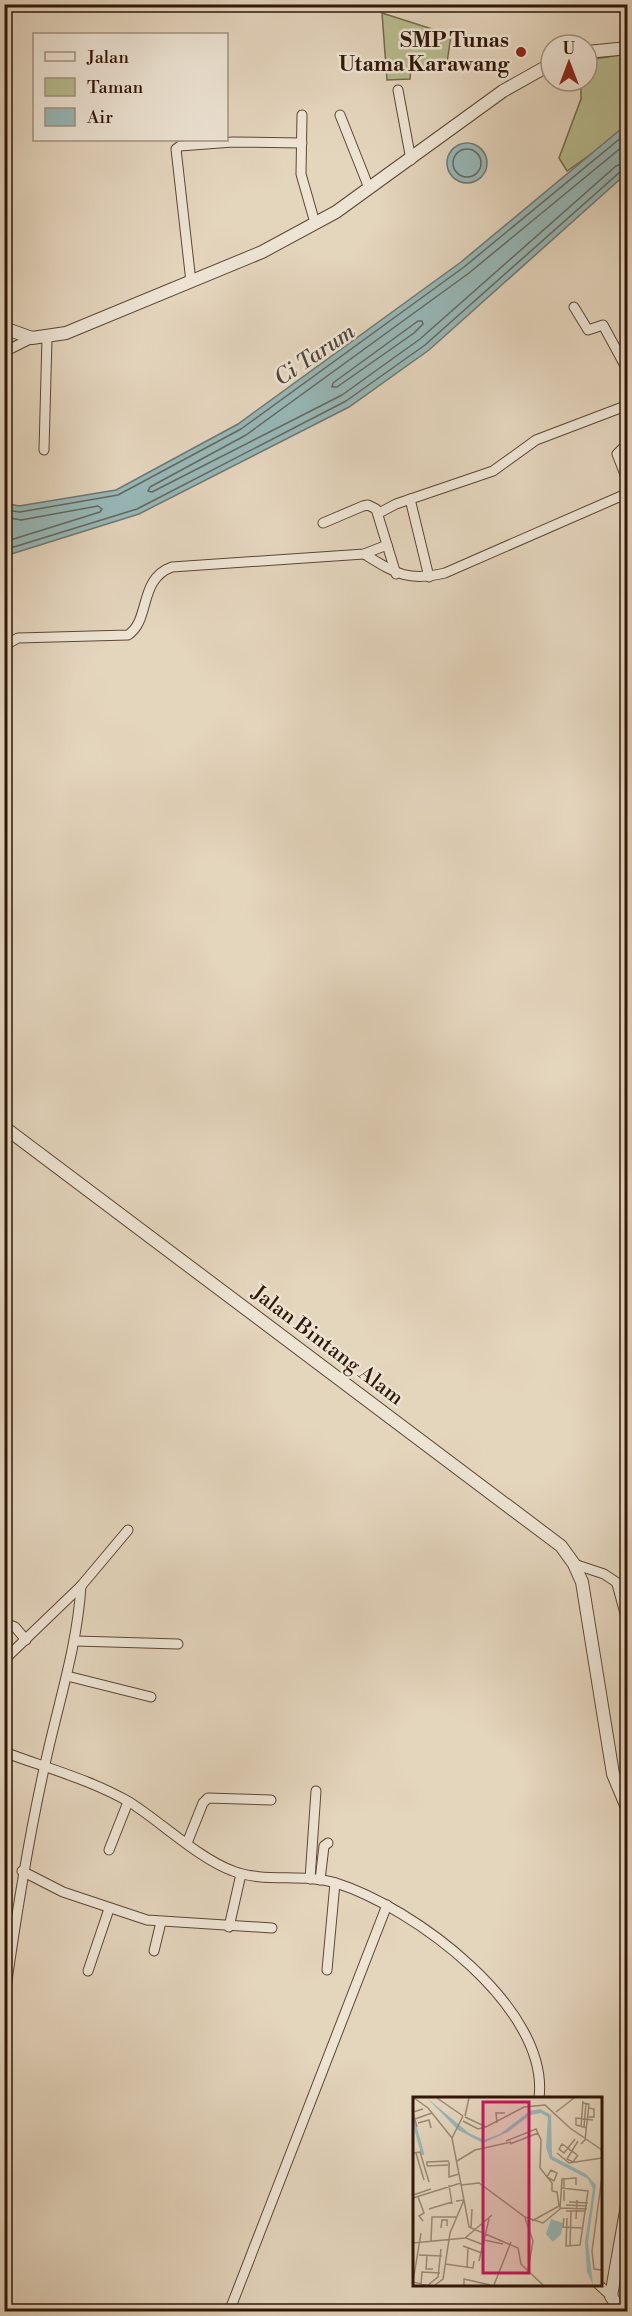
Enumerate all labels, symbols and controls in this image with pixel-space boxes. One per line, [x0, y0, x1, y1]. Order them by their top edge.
place label: SMP Tunas Utama Karawang [339, 28, 510, 78]
legend [33, 33, 228, 141]
north arrow [539, 33, 599, 93]
text: U [563, 39, 576, 59]
marker: SMP Tunas Utama Karawang [514, 45, 528, 59]
text: Jalan [86, 46, 129, 69]
text: Taman [87, 76, 144, 99]
text: Air [86, 106, 113, 129]
water label: Ci Tarum [269, 318, 360, 392]
street label: Jalan Bintang Alam [246, 1280, 408, 1411]
inset map [413, 2097, 602, 2286]

